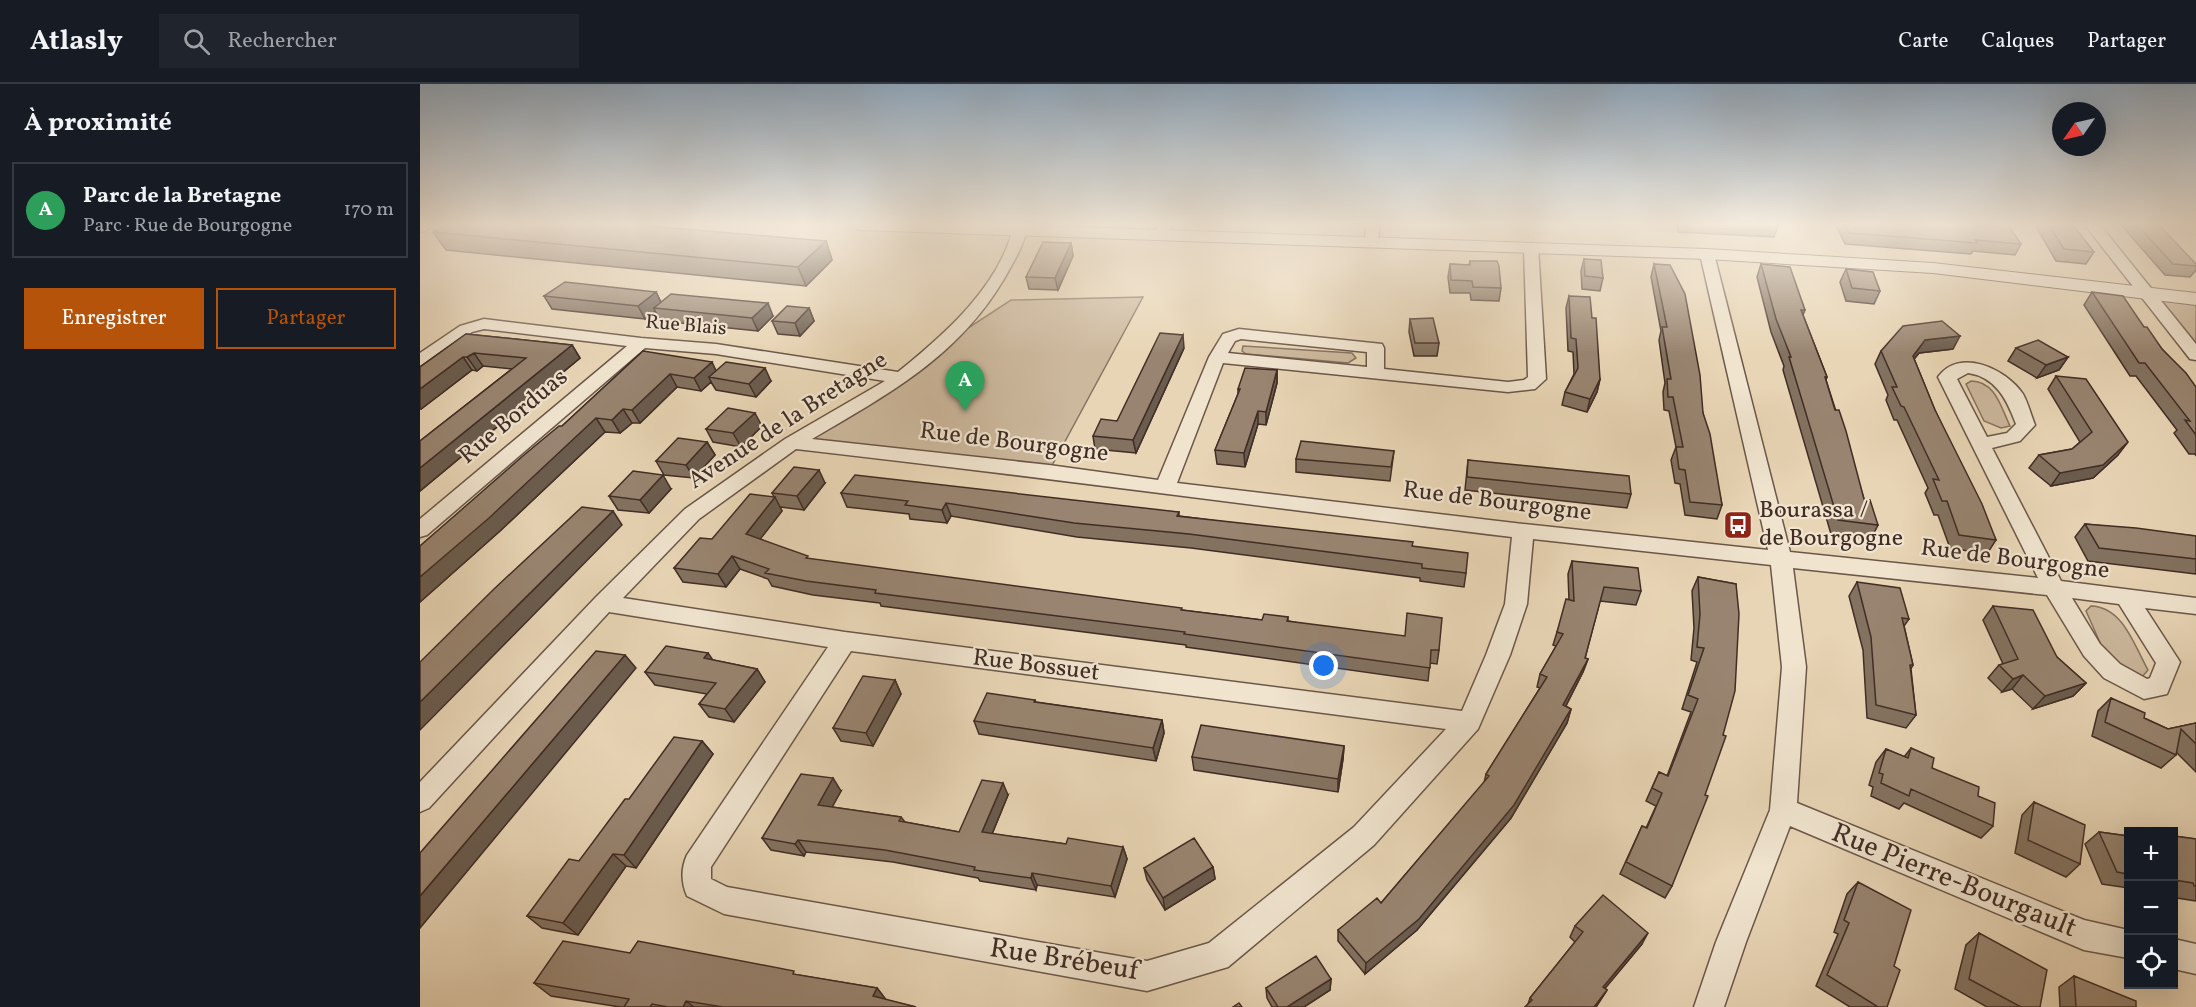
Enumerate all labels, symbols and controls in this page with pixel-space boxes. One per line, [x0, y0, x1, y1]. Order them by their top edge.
search box [159, 14, 579, 68]
text: Atlasly [30, 22, 123, 61]
icon: search [180, 25, 213, 58]
text: Rechercher [228, 26, 337, 57]
text: Carte [1898, 27, 1949, 56]
text: Calques [1982, 27, 2054, 56]
text: Partager [2087, 27, 2166, 56]
north arrow [2052, 102, 2106, 156]
text: À proximité [24, 105, 172, 141]
text: Parc de la Bretagne [83, 181, 281, 212]
text: A [38, 196, 53, 224]
text: 170 m [344, 196, 394, 224]
text: Parc · Rue de Bourgogne [83, 212, 292, 240]
button: Enregistrer [24, 288, 204, 349]
button: Partager [216, 288, 396, 349]
street label: Rue Blais [644, 309, 728, 343]
street label: Avenue de la Bretagne [682, 344, 894, 498]
street label: Rue Borduas [452, 361, 576, 473]
pin: A [946, 362, 984, 411]
street label: Rue de Bourgogne [918, 415, 1110, 471]
street label: Rue de Bourgogne [1401, 474, 1593, 530]
place label: Bourassa / de Bourgogne [1759, 494, 1903, 556]
bus stop icon: Bourassa / de Bourgogne [1722, 509, 1754, 541]
street label: Rue de Bourgogne [1919, 532, 2111, 588]
street label: Rue Bossuet [971, 641, 1101, 691]
your location [1309, 651, 1338, 680]
street label: Rue Pierre-Bourgault [1825, 814, 2083, 948]
map controls [2124, 827, 2178, 989]
button: + [2124, 827, 2178, 881]
button: − [2124, 881, 2178, 935]
street label: Rue Brébeuf [987, 929, 1144, 991]
button: locate [2124, 935, 2178, 989]

